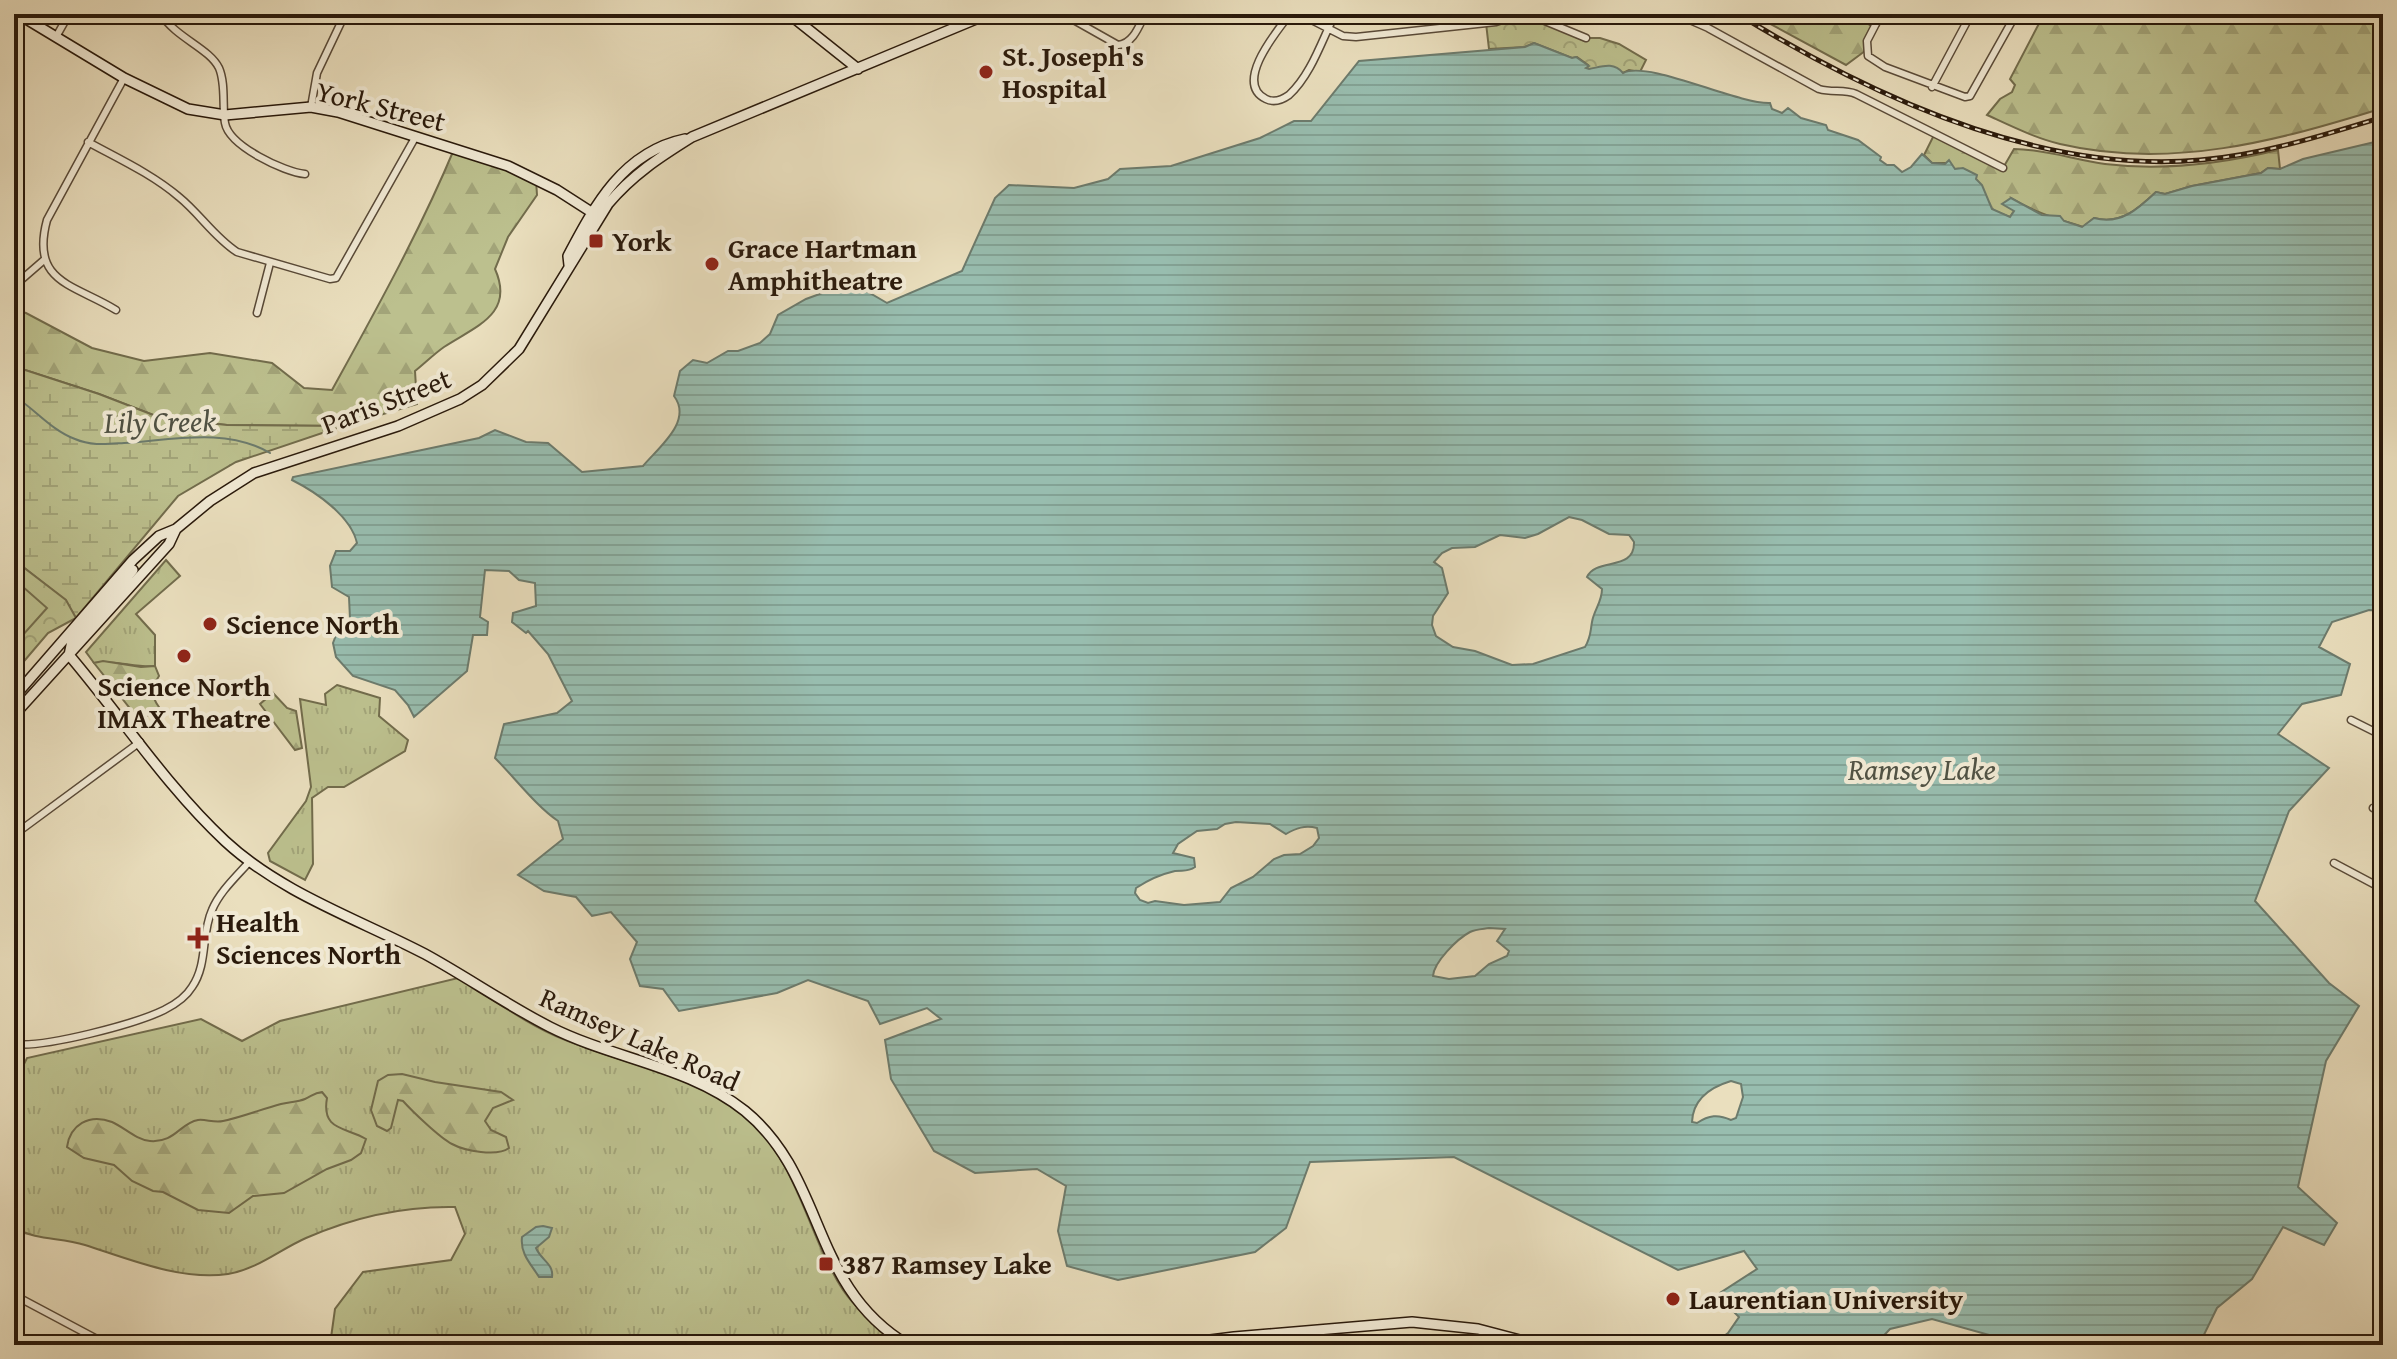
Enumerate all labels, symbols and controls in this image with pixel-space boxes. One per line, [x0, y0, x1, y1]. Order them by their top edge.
place label: St. Joseph's Hospital [1002, 35, 1144, 108]
marker: St. Joseph's Hospital [977, 63, 995, 81]
street label: York Street [312, 70, 450, 141]
place label: York [612, 220, 672, 261]
place label: Grace Hartman Amphitheatre [728, 227, 917, 300]
marker: York [587, 232, 605, 250]
marker: Grace Hartman Amphitheatre [703, 255, 721, 273]
street label: Paris Street [315, 357, 457, 444]
water label: Lily Creek [103, 398, 217, 444]
place label: Science North [226, 603, 400, 644]
marker: Science North [201, 615, 219, 633]
marker: Science North IMAX Theatre [175, 647, 193, 665]
place label: Science North IMAX Theatre [97, 665, 271, 738]
water label: Ramsey Lake [1847, 747, 1996, 791]
place label: Health Sciences North [216, 901, 402, 974]
marker: Health Sciences North [187, 927, 209, 949]
street label: Ramsey Lake Road [534, 976, 747, 1101]
place label: 387 Ramsey Lake [842, 1243, 1052, 1284]
marker: 387 Ramsey Lake [817, 1255, 835, 1273]
place label: Laurentian University [1689, 1278, 1964, 1319]
marker: Laurentian University [1664, 1290, 1682, 1308]

